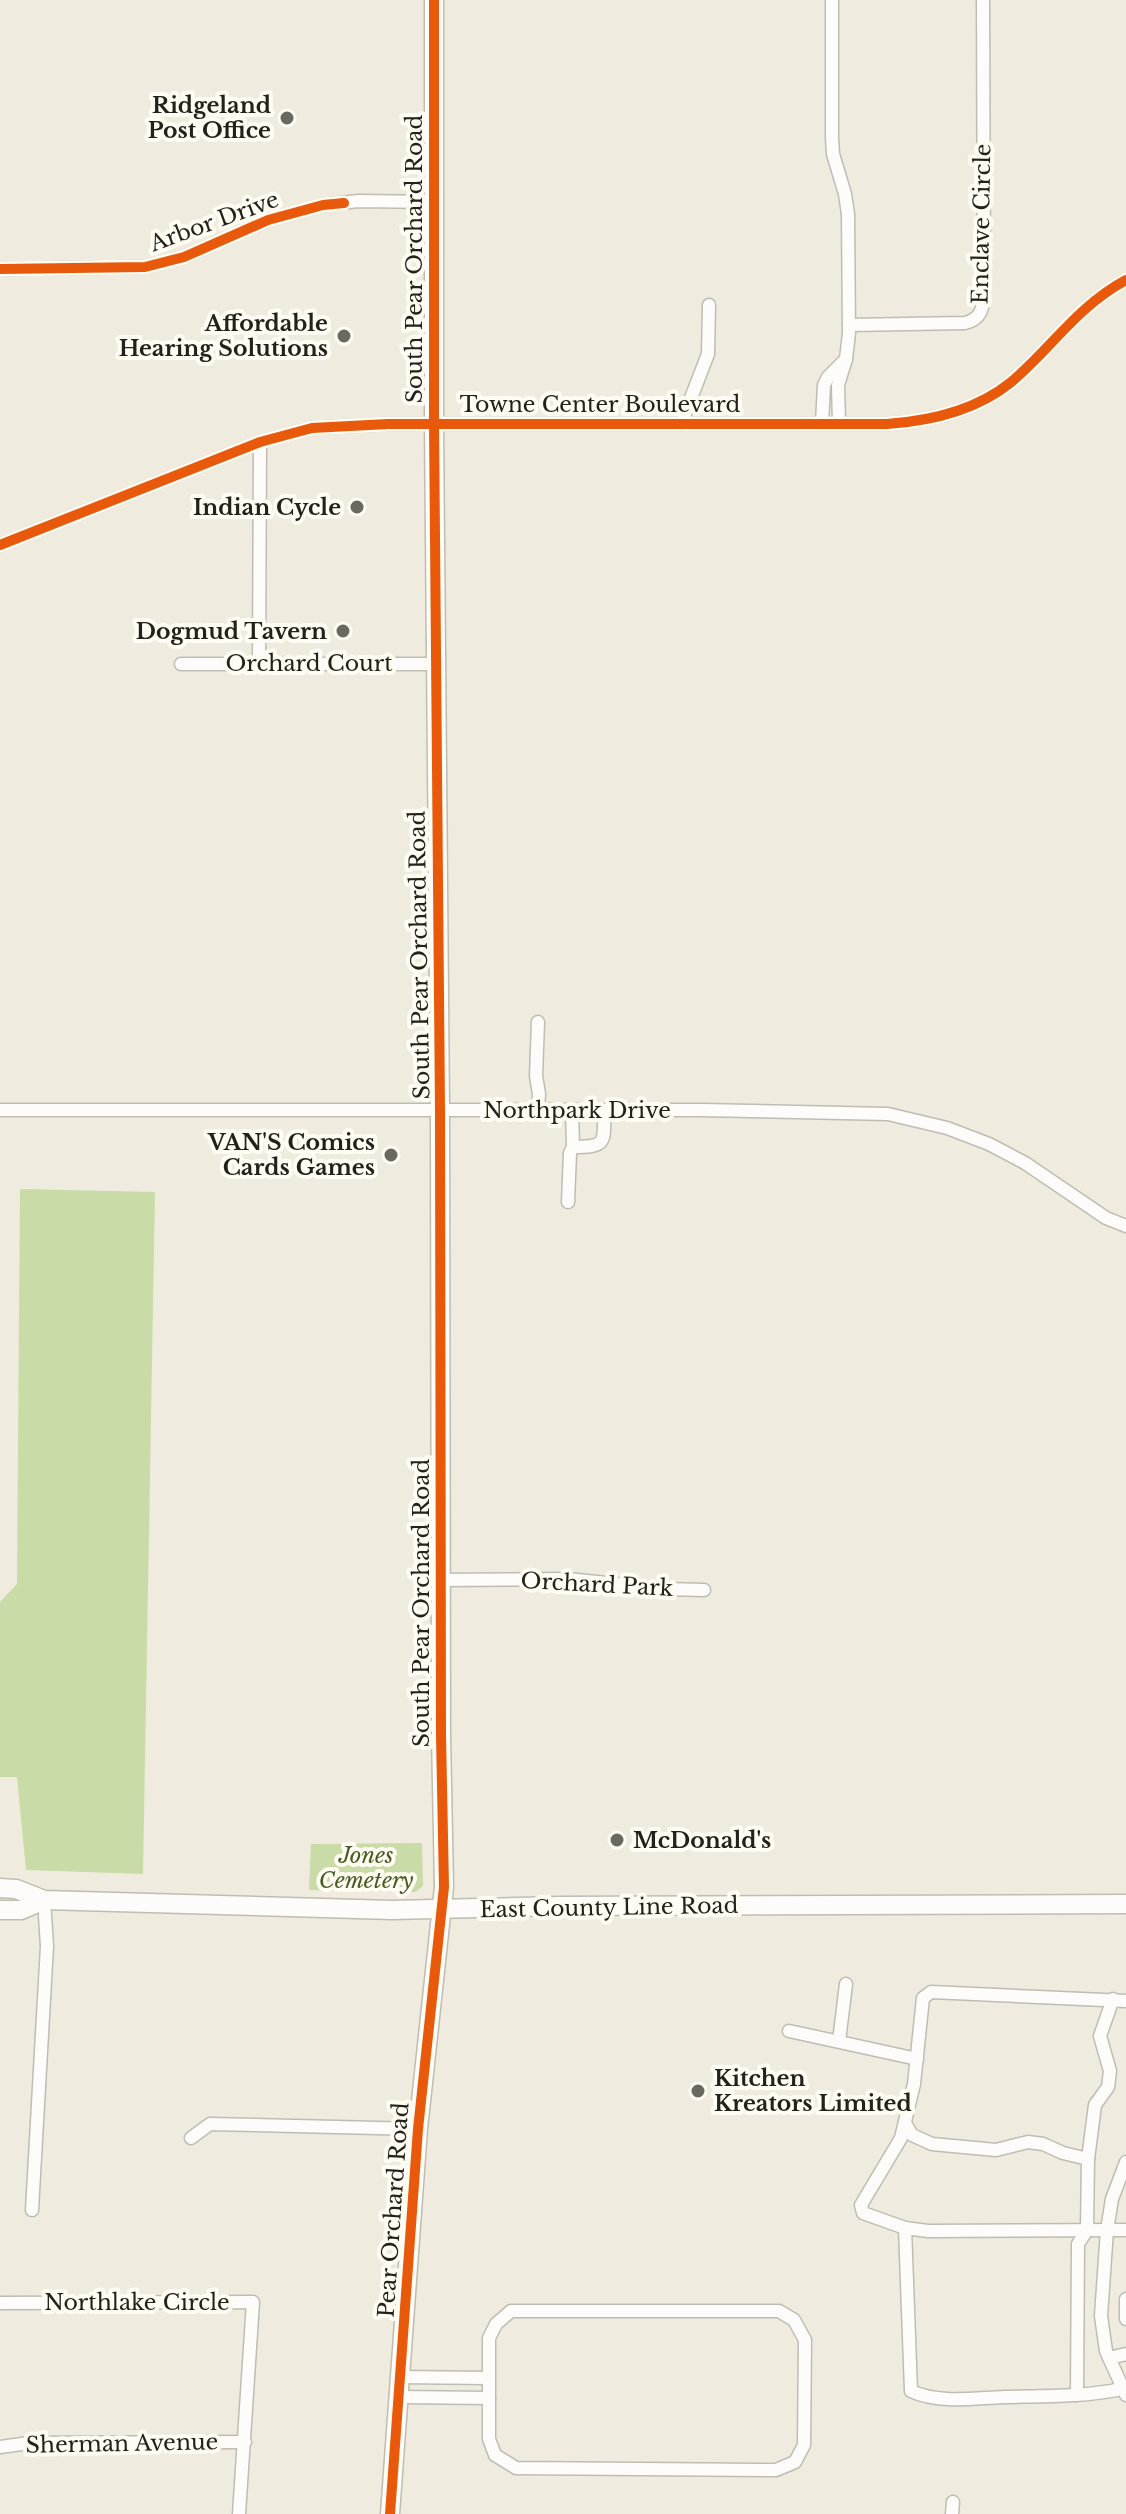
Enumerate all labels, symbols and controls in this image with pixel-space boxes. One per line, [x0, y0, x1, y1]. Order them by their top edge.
place label: Ridgeland Post Office [148, 92, 271, 144]
marker: Ridgeland Post Office [278, 109, 296, 127]
street label: South Pear Orchard Road [401, 114, 428, 403]
street label: Enclave Circle [967, 143, 996, 305]
street label: Arbor Drive [145, 186, 282, 258]
place label: Affordable Hearing Solutions [119, 310, 328, 362]
marker: Affordable Hearing Solutions [335, 327, 353, 345]
street label: Towne Center Boulevard [460, 391, 740, 418]
place label: Indian Cycle [193, 494, 341, 521]
marker: Indian Cycle [348, 498, 366, 516]
place label: Dogmud Tavern [136, 618, 327, 645]
marker: Dogmud Tavern [334, 622, 352, 640]
street label: Orchard Court [225, 650, 393, 677]
street label: South Pear Orchard Road [403, 810, 436, 1100]
street label: Northpark Drive [483, 1097, 671, 1124]
place label: VAN'S Comics Cards Games [207, 1129, 375, 1181]
marker: VAN'S Comics Cards Games [382, 1146, 400, 1164]
street label: South Pear Orchard Road [408, 1458, 435, 1747]
street label: Orchard Park [520, 1567, 674, 1602]
place label: McDonald's [633, 1827, 771, 1854]
marker: McDonald's [608, 1831, 626, 1849]
park label: Jones Cemetery [319, 1842, 414, 1894]
street label: East County Line Road [479, 1892, 739, 1923]
place label: Kitchen Kreators Limited [714, 2065, 912, 2117]
marker: Kitchen Kreators Limited [689, 2082, 707, 2100]
street label: Pear Orchard Road [373, 2101, 414, 2319]
street label: Northlake Circle [44, 2289, 230, 2316]
street label: Sherman Avenue [25, 2428, 219, 2459]

